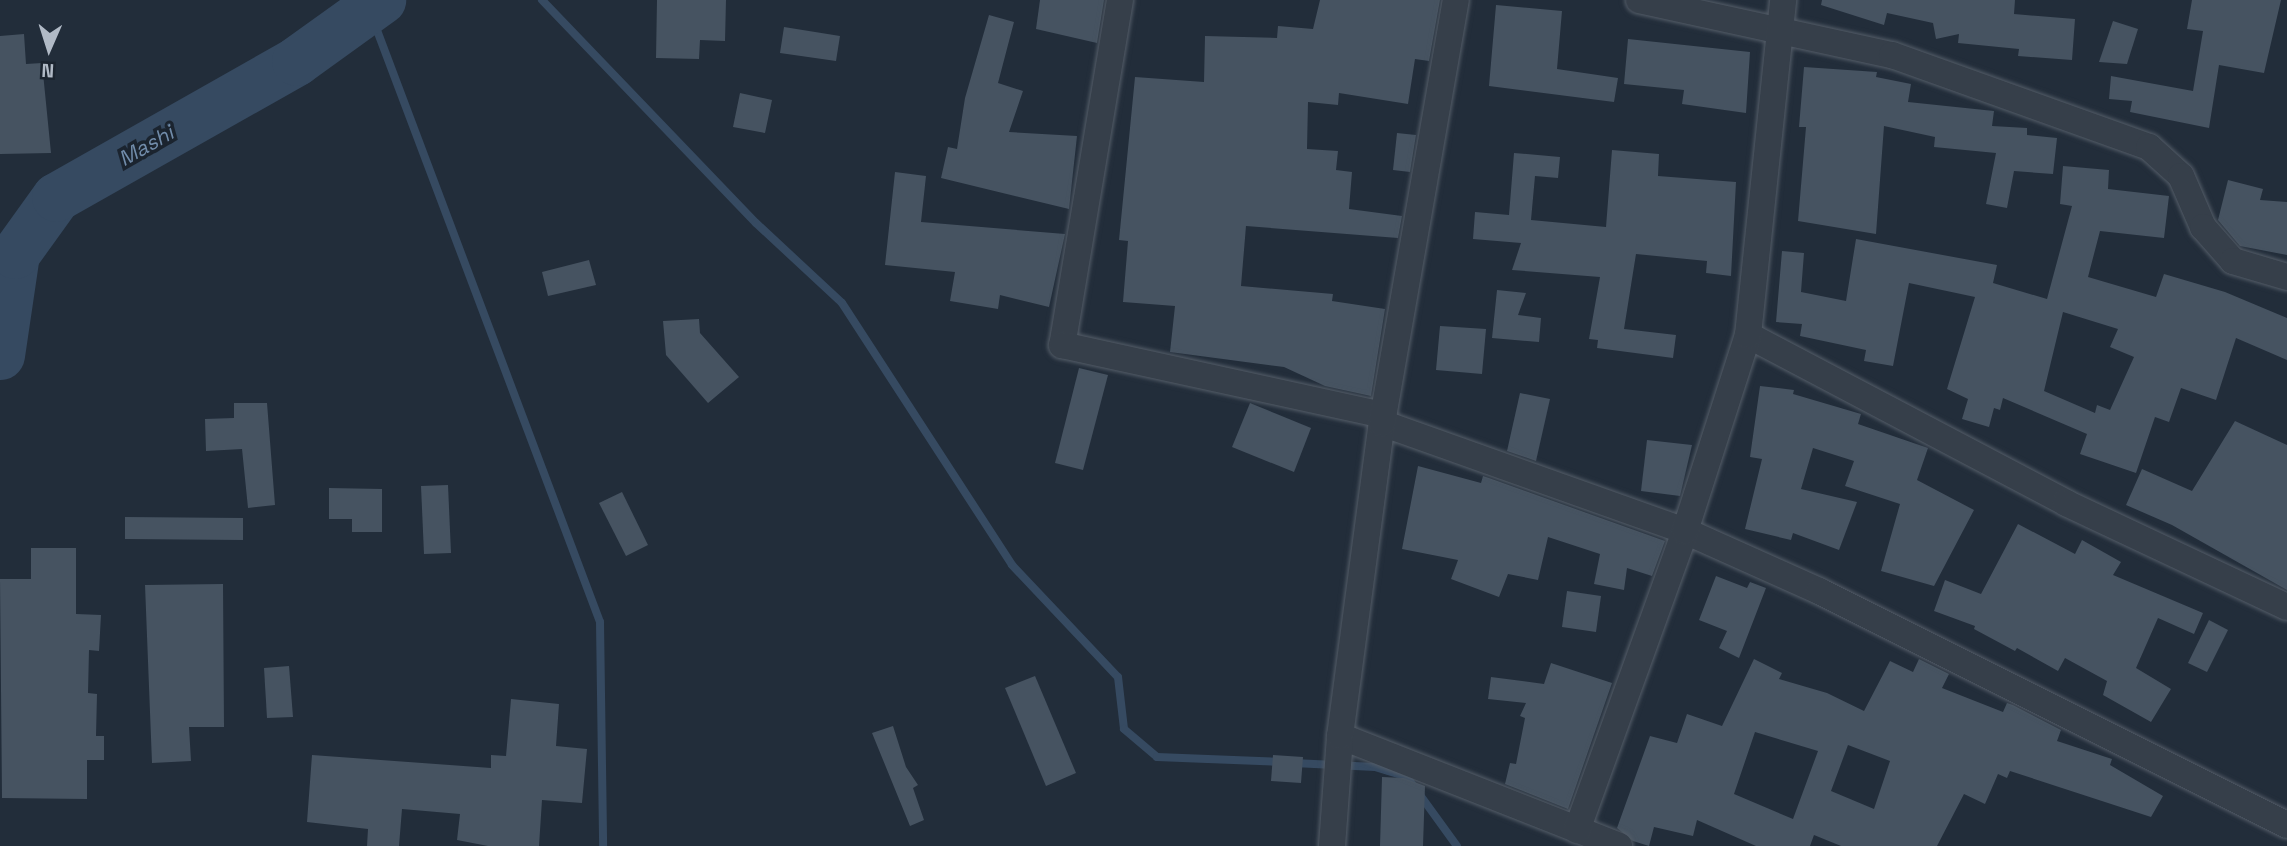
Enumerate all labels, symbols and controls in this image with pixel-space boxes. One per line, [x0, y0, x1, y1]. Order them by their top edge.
north arrow [14, 14, 84, 84]
text: N [41, 58, 55, 83]
water label: Mashi [114, 120, 178, 172]

